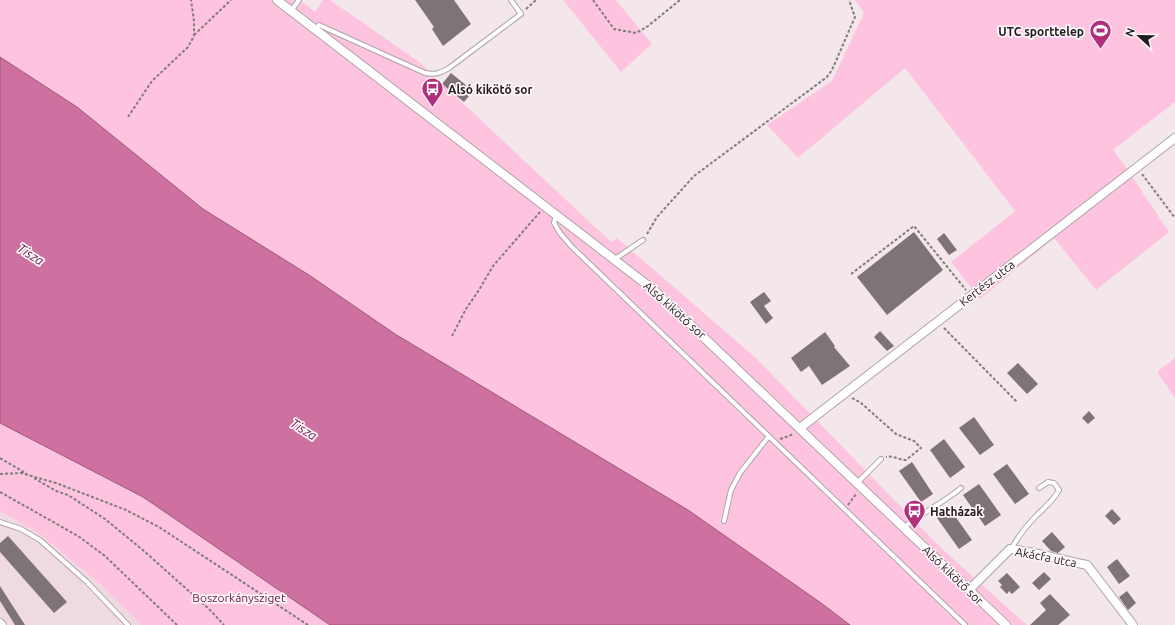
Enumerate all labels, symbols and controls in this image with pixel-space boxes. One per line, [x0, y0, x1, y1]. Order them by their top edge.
north arrow [1119, 16, 1159, 56]
sports icon: UTC sporttelep [1087, 18, 1113, 51]
place label: UTC sporttelep [998, 25, 1084, 38]
text: N [1123, 26, 1137, 38]
bus stop icon: Alsó kikötő sor [420, 76, 446, 109]
place label: Alsó kikötő sor [448, 83, 532, 96]
water label: Tisza [15, 240, 47, 268]
street label: Kertész utca [957, 257, 1017, 309]
street label: Alsó kikötő sor [641, 279, 709, 342]
water label: Tisza [288, 415, 320, 443]
bus stop icon: Hatházak [902, 498, 928, 531]
place label: Hatházak [930, 505, 983, 518]
street label: Alsó kikötő sor [920, 543, 986, 607]
street label: Akácfa utca [1014, 545, 1078, 569]
park label: Boszorkánysziget [192, 591, 286, 604]

